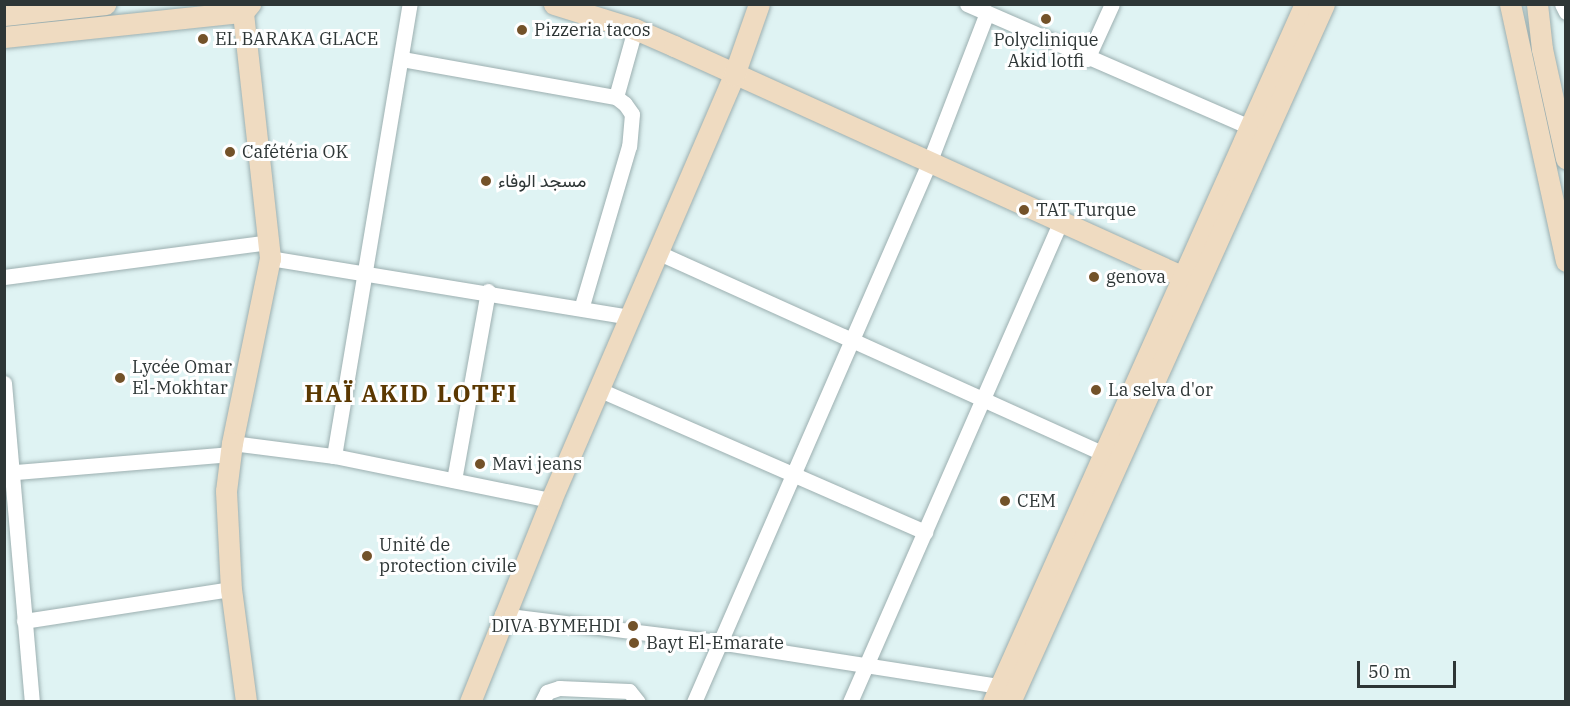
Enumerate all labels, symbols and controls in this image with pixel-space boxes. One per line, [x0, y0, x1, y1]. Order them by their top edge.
marker: Polyclinique Akid lotfi [1037, 10, 1055, 28]
place label: Pizzeria tacos [534, 19, 651, 41]
marker: Pizzeria tacos [515, 23, 529, 37]
place label: EL BARAKA GLACE [215, 28, 378, 50]
place label: Polyclinique Akid lotfi [994, 30, 1098, 72]
marker: EL BARAKA GLACE [196, 32, 210, 46]
place label: Cafétéria OK [242, 141, 348, 163]
marker: Cafétéria OK [223, 145, 237, 159]
place label: مسجد الوفاء [498, 170, 586, 192]
marker: مسجد الوفاء [479, 174, 493, 188]
place label: TAT Turque [1036, 199, 1136, 221]
marker: TAT Turque [1017, 203, 1031, 217]
place label: genova [1106, 266, 1166, 288]
marker: genova [1087, 270, 1101, 284]
place label: Lycée Omar El-Mokhtar [132, 357, 232, 400]
marker: Lycée Omar El-Mokhtar [113, 371, 127, 385]
place label: La selva d'or [1108, 379, 1213, 401]
district label: HAÏ AKID LOTFI [304, 380, 518, 408]
marker: La selva d'or [1089, 383, 1103, 397]
place label: Mavi jeans [492, 453, 582, 475]
marker: Mavi jeans [473, 457, 487, 471]
place label: CEM [1017, 490, 1056, 512]
marker: CEM [998, 494, 1012, 508]
place label: Unité de protection civile [379, 535, 517, 578]
marker: Unité de protection civile [360, 549, 374, 563]
place label: DIVA BYMEHDI [491, 615, 621, 637]
marker: DIVA BYMEHDI [626, 619, 640, 633]
place label: Bayt El-Emarate [646, 632, 784, 654]
marker: Bayt El-Emarate [627, 636, 641, 650]
scale bar [1360, 649, 1459, 687]
text: 50 m [1368, 660, 1411, 683]

